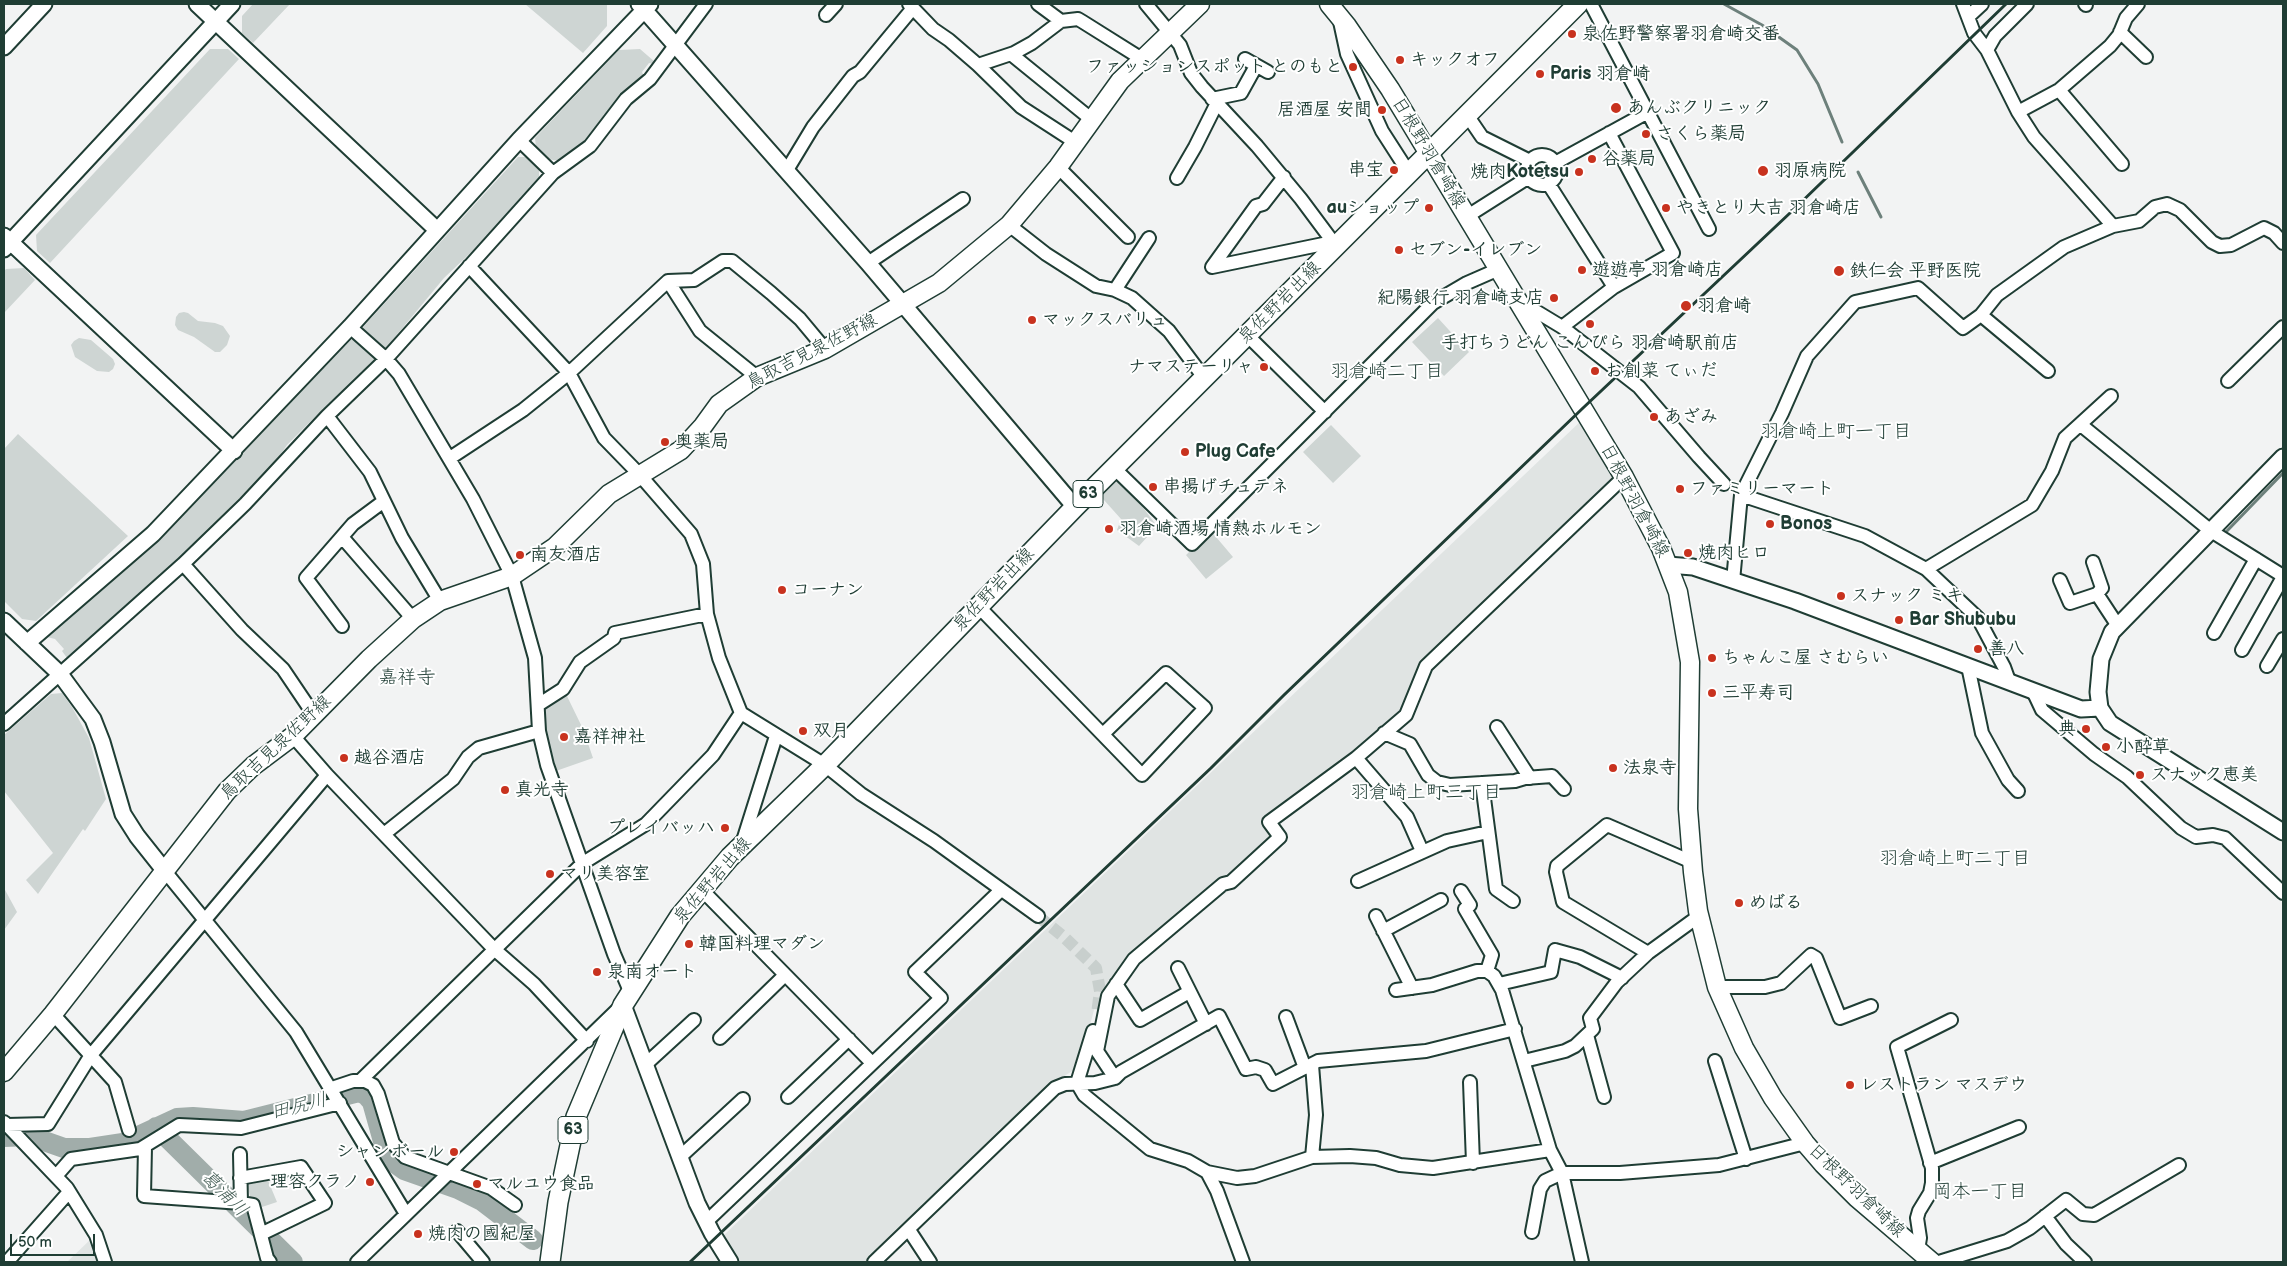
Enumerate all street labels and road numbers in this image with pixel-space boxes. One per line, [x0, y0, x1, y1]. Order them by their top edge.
street label: 日根野羽倉崎線 [1386, 93, 1470, 213]
street label: 泉佐野岩出線 [1234, 257, 1326, 349]
street label: 鳥取吉見泉佐野線 [743, 310, 881, 394]
street label: 日根野羽倉崎線 [1595, 440, 1673, 562]
road number: 63 [1073, 480, 1103, 508]
street label: 泉佐野岩出線 [949, 544, 1039, 636]
street label: 鳥取吉見泉佐野線 [216, 691, 336, 805]
street label: 泉佐野岩出線 [669, 833, 757, 929]
road number: 63 [558, 1116, 588, 1144]
street label: 日根野羽倉崎線 [1803, 1139, 1909, 1243]

